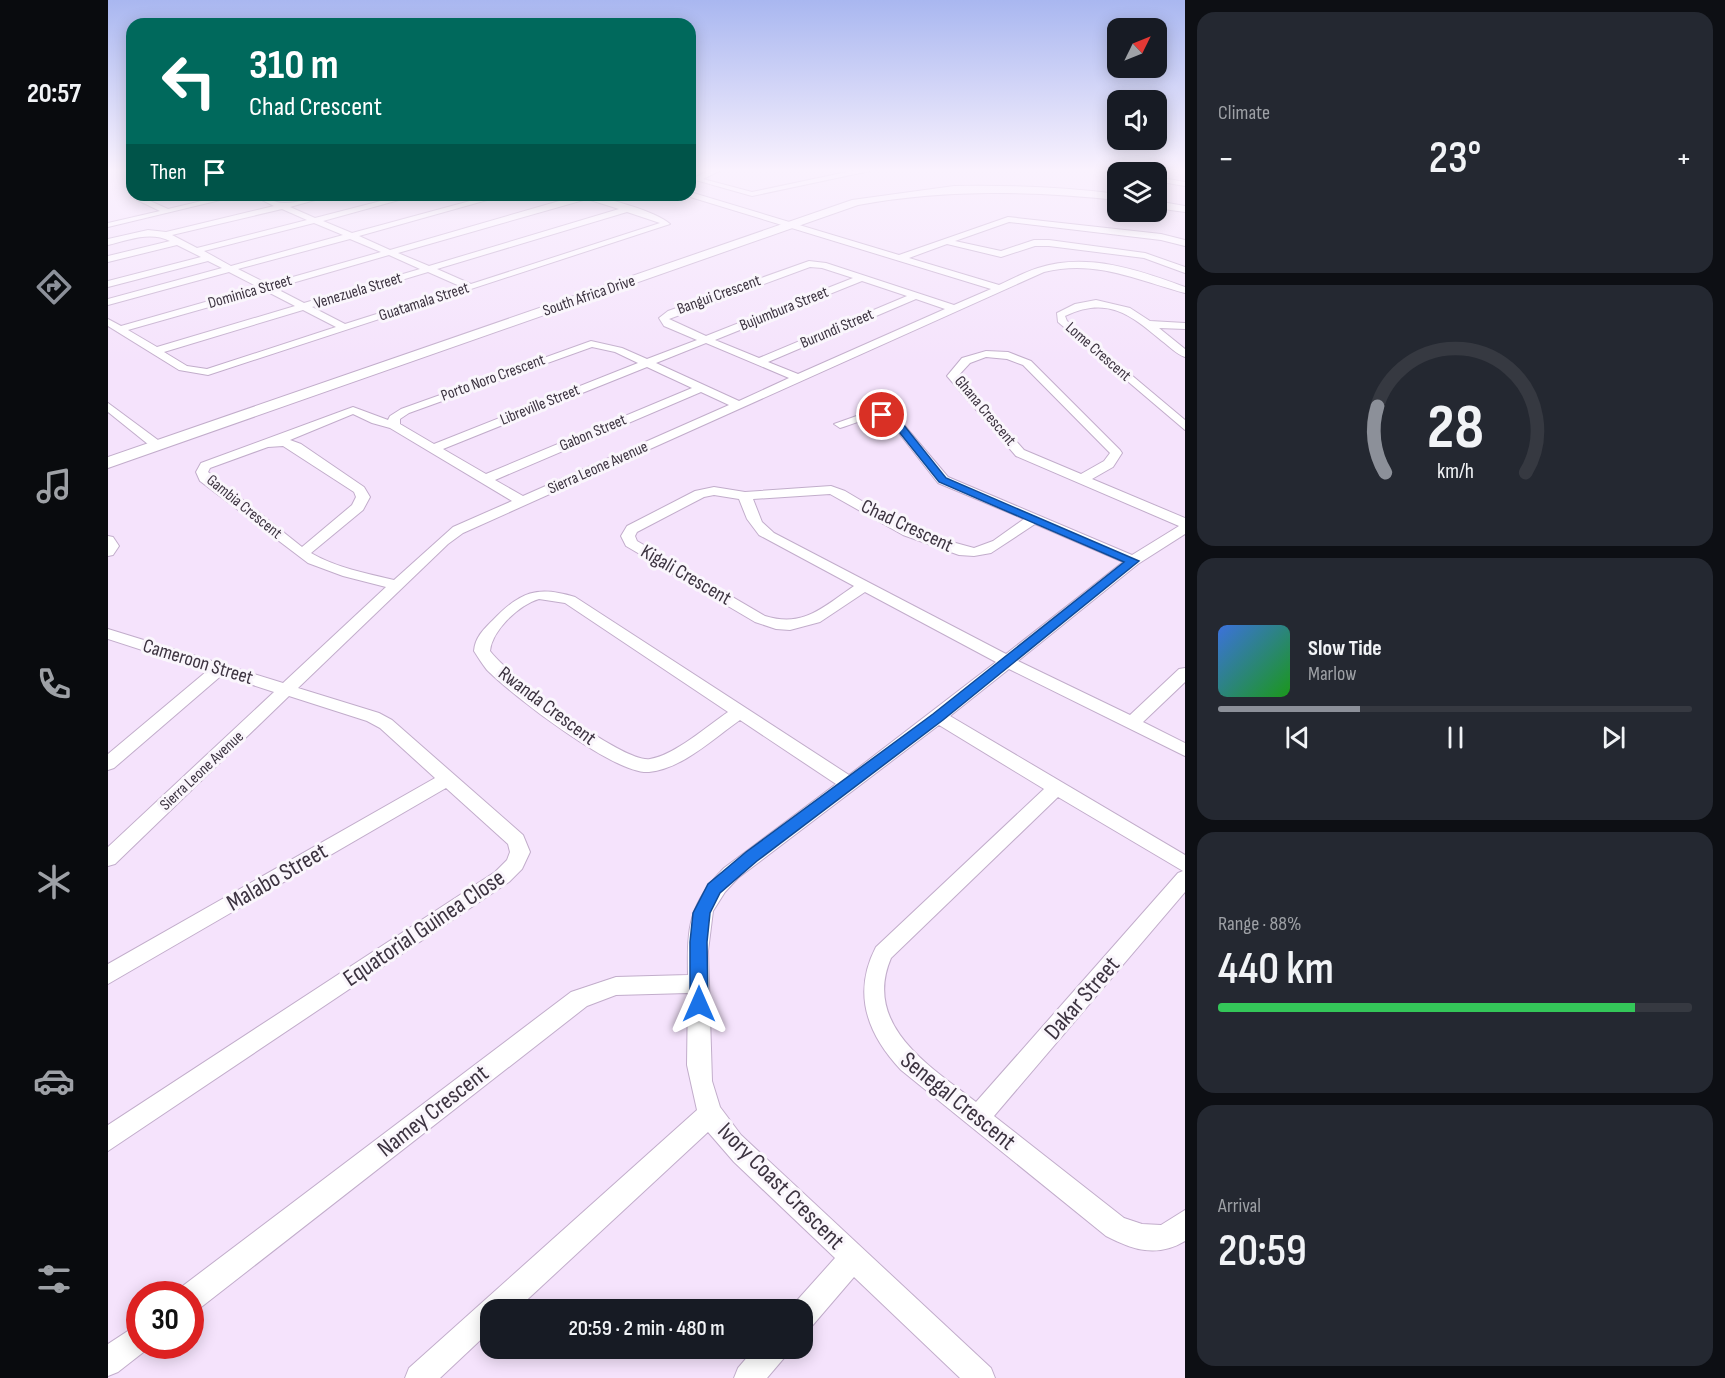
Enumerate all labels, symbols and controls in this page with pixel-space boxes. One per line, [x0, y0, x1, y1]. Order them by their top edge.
north arrow [1107, 18, 1167, 78]
map controls [1107, 18, 1167, 222]
text: 310 m [249, 40, 339, 91]
icon: left [150, 42, 228, 120]
text: 20:57 [27, 78, 81, 110]
button: sound [1107, 90, 1167, 150]
text: Chad Crescent [249, 91, 382, 123]
text: Climate [1218, 101, 1270, 125]
text: 23° [1429, 131, 1481, 186]
text: − [1218, 139, 1234, 179]
text: + [1676, 139, 1692, 179]
icon: arrive [198, 156, 231, 189]
text: Then [150, 159, 186, 186]
button: layers [1107, 162, 1167, 222]
icon: directions [33, 266, 75, 308]
street label: Venezuela Street [312, 269, 404, 313]
street label: Dominica Street [206, 271, 294, 313]
street label: South Africa Drive [540, 271, 638, 321]
street label: Bangui Crescent [675, 271, 764, 319]
street label: Guatamala Street [377, 278, 472, 326]
street label: Bujumbura Street [737, 283, 831, 335]
street label: Burundi Street [797, 305, 877, 353]
street label: Lome Crescent [1061, 318, 1135, 386]
street label: Porto Noro Crescent [438, 350, 548, 406]
street label: Ghana Crescent [950, 372, 1020, 450]
street label: Libreville Street [497, 380, 583, 430]
pin [856, 389, 907, 440]
text: 28 [1427, 391, 1483, 466]
icon: arrive [865, 398, 898, 431]
street label: Gabon Street [557, 410, 629, 456]
street label: Sierra Leone Avenue [545, 437, 651, 499]
text: km/h [1436, 459, 1474, 484]
icon: music [33, 465, 75, 507]
street label: Gambia Crescent [202, 471, 286, 543]
street label: Chad Crescent [857, 494, 957, 558]
street label: Kigali Crescent [637, 540, 735, 610]
street label: Cameroon Street [140, 634, 256, 690]
text: Slow Tide [1308, 635, 1382, 662]
street label: Rwanda Crescent [493, 661, 601, 751]
text: Marlow [1308, 662, 1356, 686]
icon: phone [33, 663, 75, 705]
icon: previous [1281, 721, 1314, 754]
icon: pause [1439, 721, 1472, 754]
icon: next [1597, 721, 1630, 754]
street label: Sierra Leone Avenue [156, 727, 248, 815]
street label: Malabo Street [221, 837, 333, 917]
icon: climate [33, 861, 75, 903]
street label: Equatorial Guinea Close [338, 863, 510, 993]
text: Range · 88% [1218, 912, 1302, 936]
text: 440 km [1218, 942, 1334, 997]
street label: Dakar Street [1038, 951, 1126, 1045]
position arrow [667, 972, 731, 1036]
street label: Senegal Crescent [895, 1046, 1021, 1156]
street label: Namey Crescent [372, 1059, 494, 1163]
icon: car [33, 1060, 75, 1102]
street label: Ivory Coast Crescent [711, 1116, 851, 1256]
text: Arrival [1218, 1194, 1261, 1218]
text: 20:59 [1218, 1224, 1307, 1279]
icon: filters [33, 1258, 75, 1300]
speed limit sign: 30 [126, 1281, 204, 1359]
text: 20:59 · 2 min · 480 m [568, 1315, 725, 1342]

